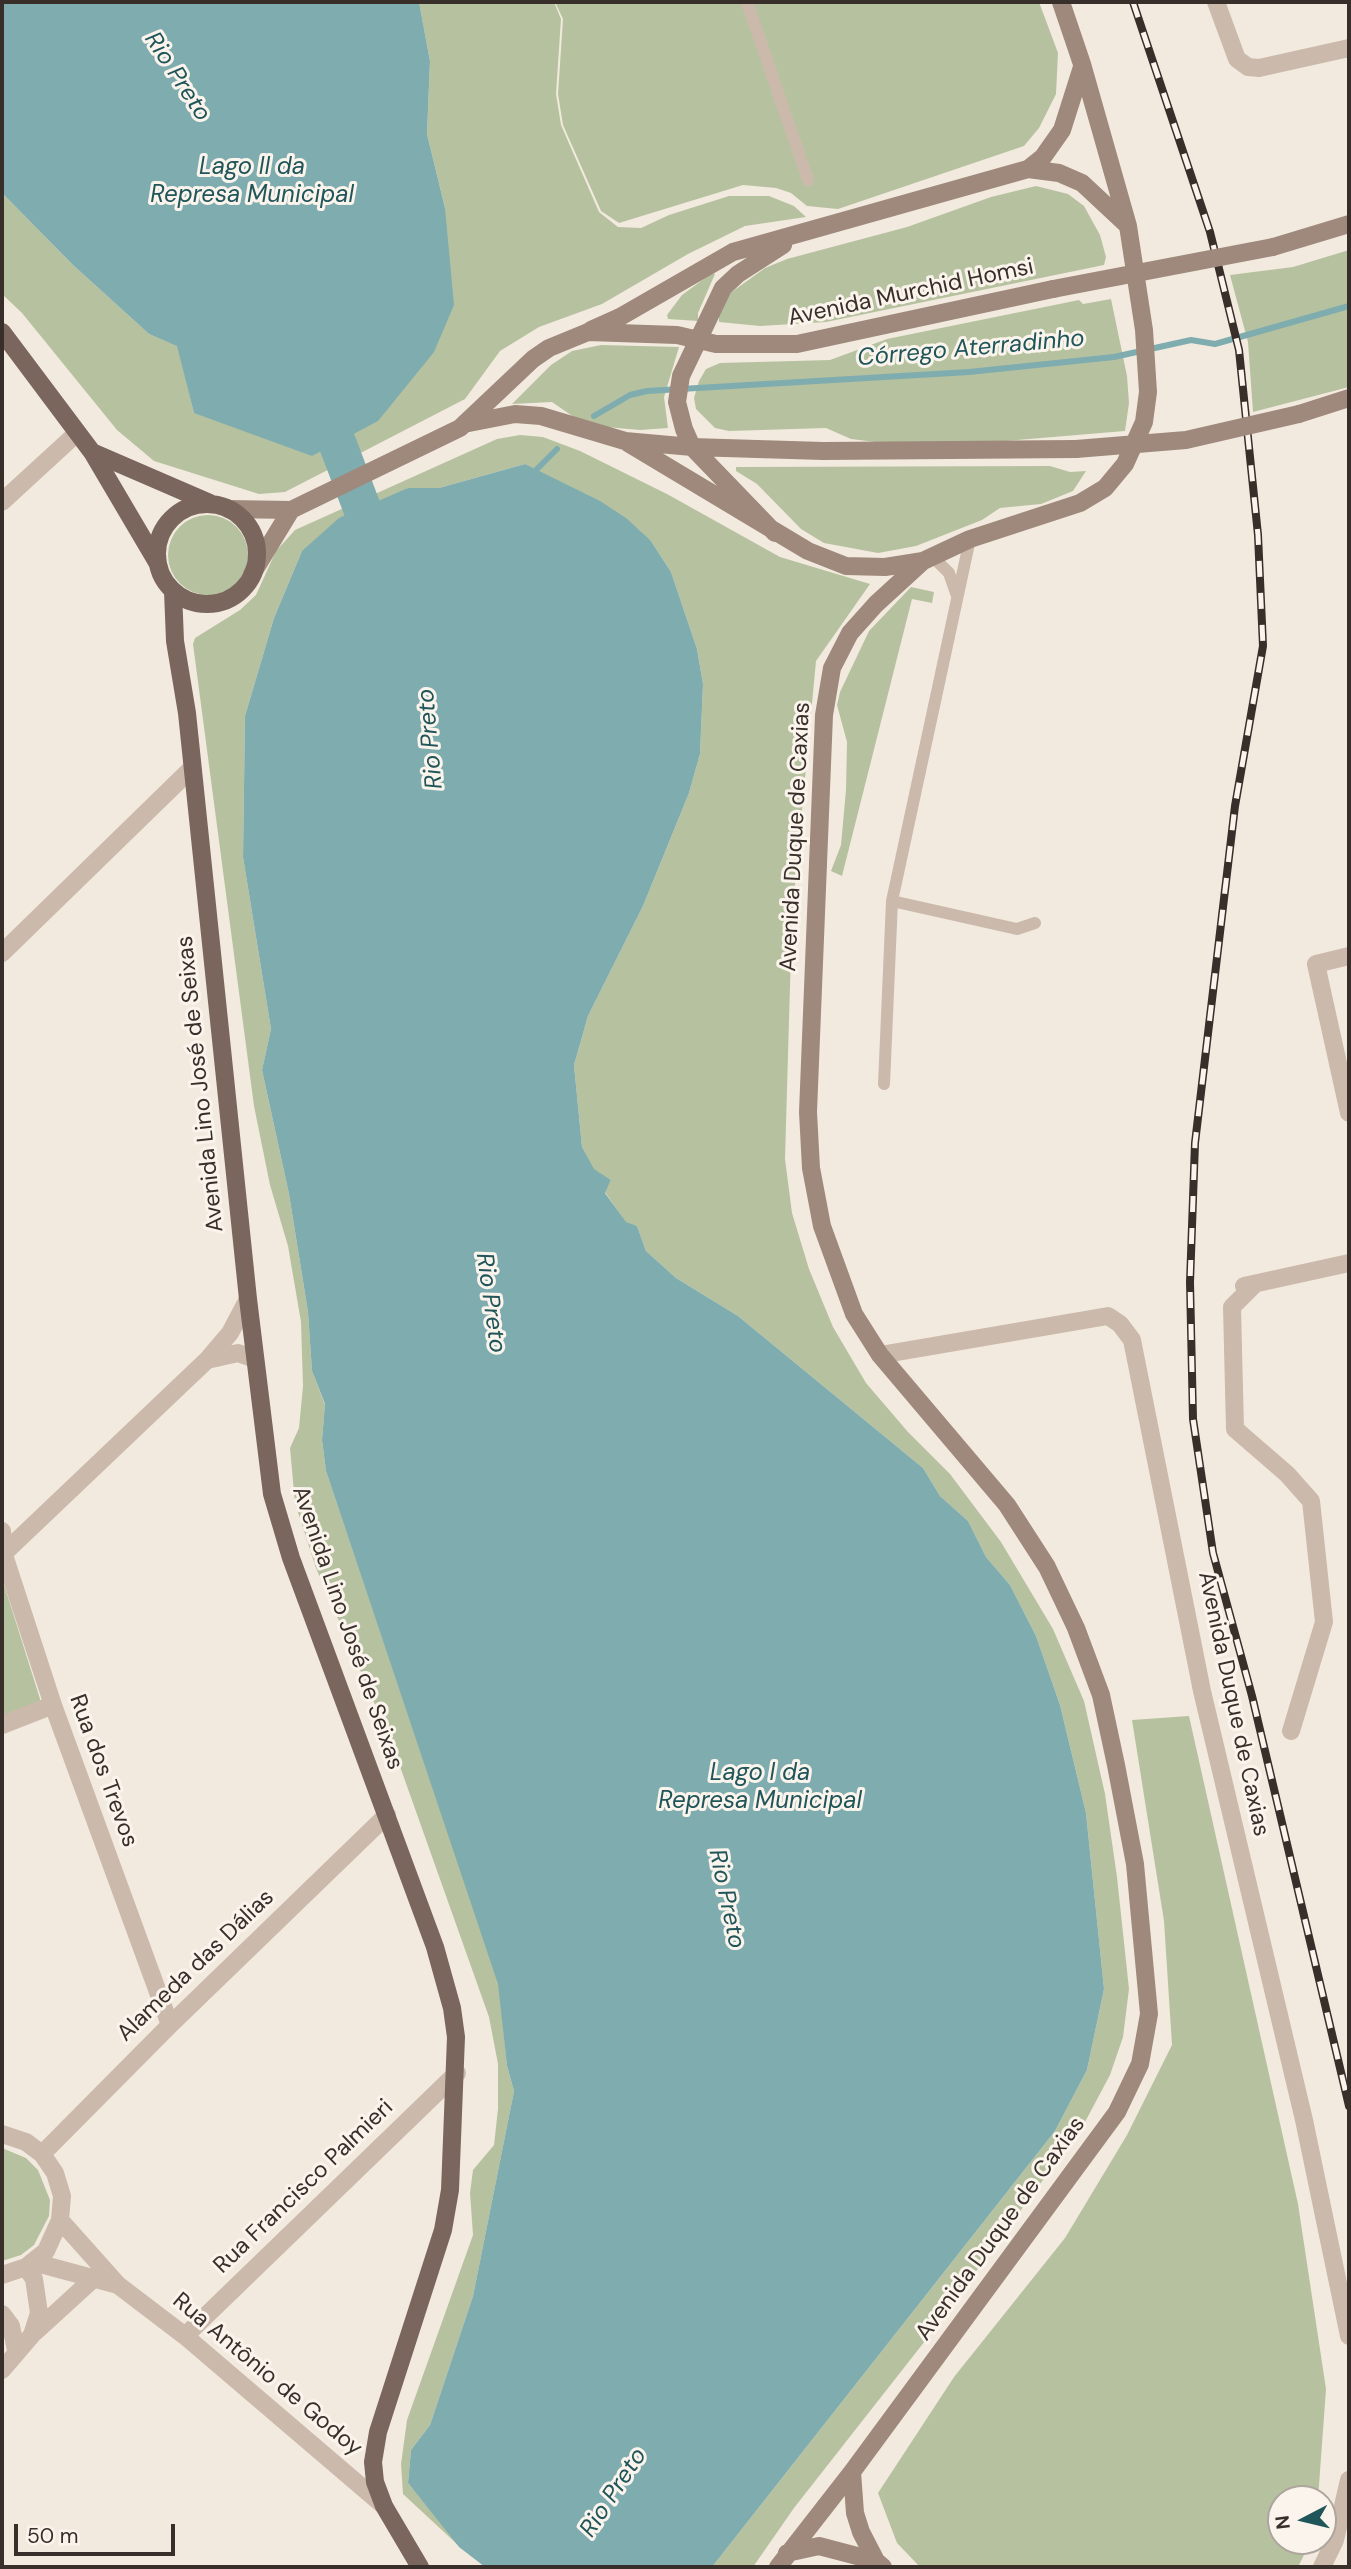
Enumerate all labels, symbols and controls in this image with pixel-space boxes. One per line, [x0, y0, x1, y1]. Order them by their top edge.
water label: Rio Preto [138, 27, 216, 127]
water label: Lago II da Represa Municipal [150, 154, 354, 210]
street label: Avenida Murchid Homsi [786, 253, 1036, 333]
water label: Córrego Aterradinho [856, 325, 1086, 373]
water label: Rio Preto [412, 688, 450, 790]
street label: Avenida Duque de Caxias [775, 702, 817, 972]
street label: Avenida Lino José de Seixas [172, 934, 230, 1234]
water label: Rio Preto [469, 1251, 511, 1355]
street label: Avenida Lino José de Seixas [285, 1483, 409, 1773]
street label: Avenida Duque de Caxias [1191, 1569, 1275, 1839]
street label: Rua dos Trevos [63, 1691, 143, 1851]
water label: Lago I da Represa Municipal [658, 1760, 862, 1816]
water label: Rio Preto [701, 1847, 751, 1951]
street label: Alameda das Dálias [112, 1884, 280, 2048]
street label: Rua Francisco Palmieri [209, 2094, 399, 2280]
street label: Avenida Duque de Caxias [911, 2112, 1091, 2346]
street label: Rua Antônio de Godoy [166, 2287, 368, 2463]
water label: Rio Preto [575, 2443, 653, 2543]
north arrow [1267, 2485, 1337, 2555]
scale bar [18, 2510, 178, 2554]
text: N [1269, 2514, 1296, 2531]
text: 50 m [27, 2522, 78, 2550]

